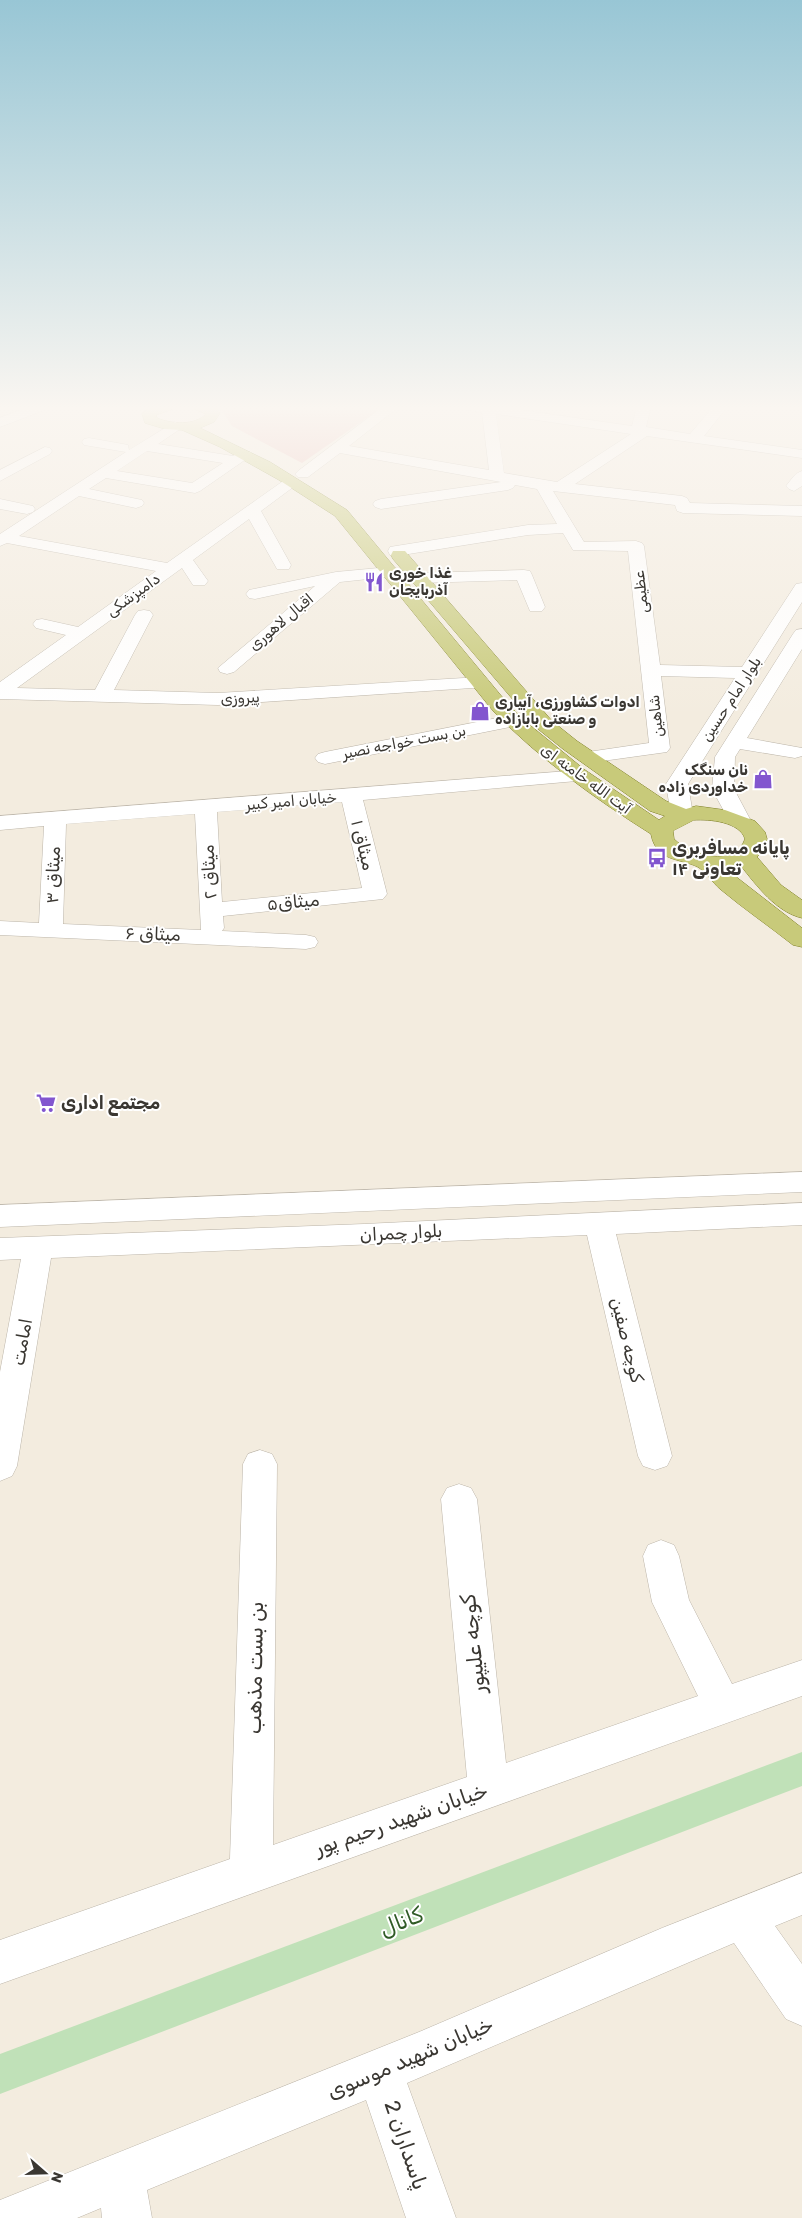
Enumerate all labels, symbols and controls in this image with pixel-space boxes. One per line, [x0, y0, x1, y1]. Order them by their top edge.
place label: غذا خوری آذربایجان [389, 564, 452, 599]
street label: دامپزشکی [102, 569, 164, 621]
street label: عظیمی [630, 570, 652, 614]
restaurant icon: غذا خوری آذربایجان [363, 571, 385, 593]
street label: اقبال لاهوری [245, 590, 317, 654]
street label: بلوار امام حسین [697, 653, 766, 745]
street label: پیروزی [220, 688, 260, 709]
place label: ادوات کشاورزی، آبیاری و صنعتی بابازاده [495, 693, 640, 728]
street label: شاهین [645, 694, 667, 738]
shop icon: ادوات کشاورزی، آبیاری و صنعتی بابازاده [469, 700, 491, 722]
street label: بن بست خواجه نصیر [340, 721, 467, 763]
street label: آیت الله خامنه ای [537, 740, 635, 818]
place label: نان سنگک خداوردی زاده [659, 761, 748, 796]
shop icon: نان سنگک خداوردی زاده [752, 768, 774, 790]
street label: خیابان امیر کبیر [243, 788, 338, 814]
street label: میثاق ۱ [346, 817, 380, 873]
place label: پایانه مسافربری تعاونی ۱۴ [672, 837, 790, 880]
street label: میثاق ۲ [197, 844, 221, 900]
street label: میثاق ۳ [41, 846, 65, 904]
bus stop icon: پایانه مسافربری تعاونی ۱۴ [646, 847, 668, 869]
street label: میثاق۵ [266, 889, 320, 915]
street label: میثاق ۶ [125, 922, 181, 946]
supermarket icon: مجتمع اداری [35, 1092, 57, 1114]
place label: مجتمع اداری [61, 1092, 160, 1116]
street label: بلوار چمران [359, 1220, 443, 1246]
street label: کوچه صفین [606, 1295, 648, 1385]
street label: امامت [7, 1317, 37, 1367]
street label: کوچه علیپور [455, 1592, 492, 1697]
street label: بن بست مذهب [241, 1601, 268, 1735]
street label: خیابان شهید رحیم پور [309, 1777, 491, 1862]
water label: کانال [376, 1901, 427, 1942]
street label: خیابان شهید موسوی [323, 2011, 497, 2104]
street label: پاسداران 2 [378, 2097, 433, 2193]
north arrow [20, 2148, 70, 2198]
text: N [47, 2170, 66, 2185]

